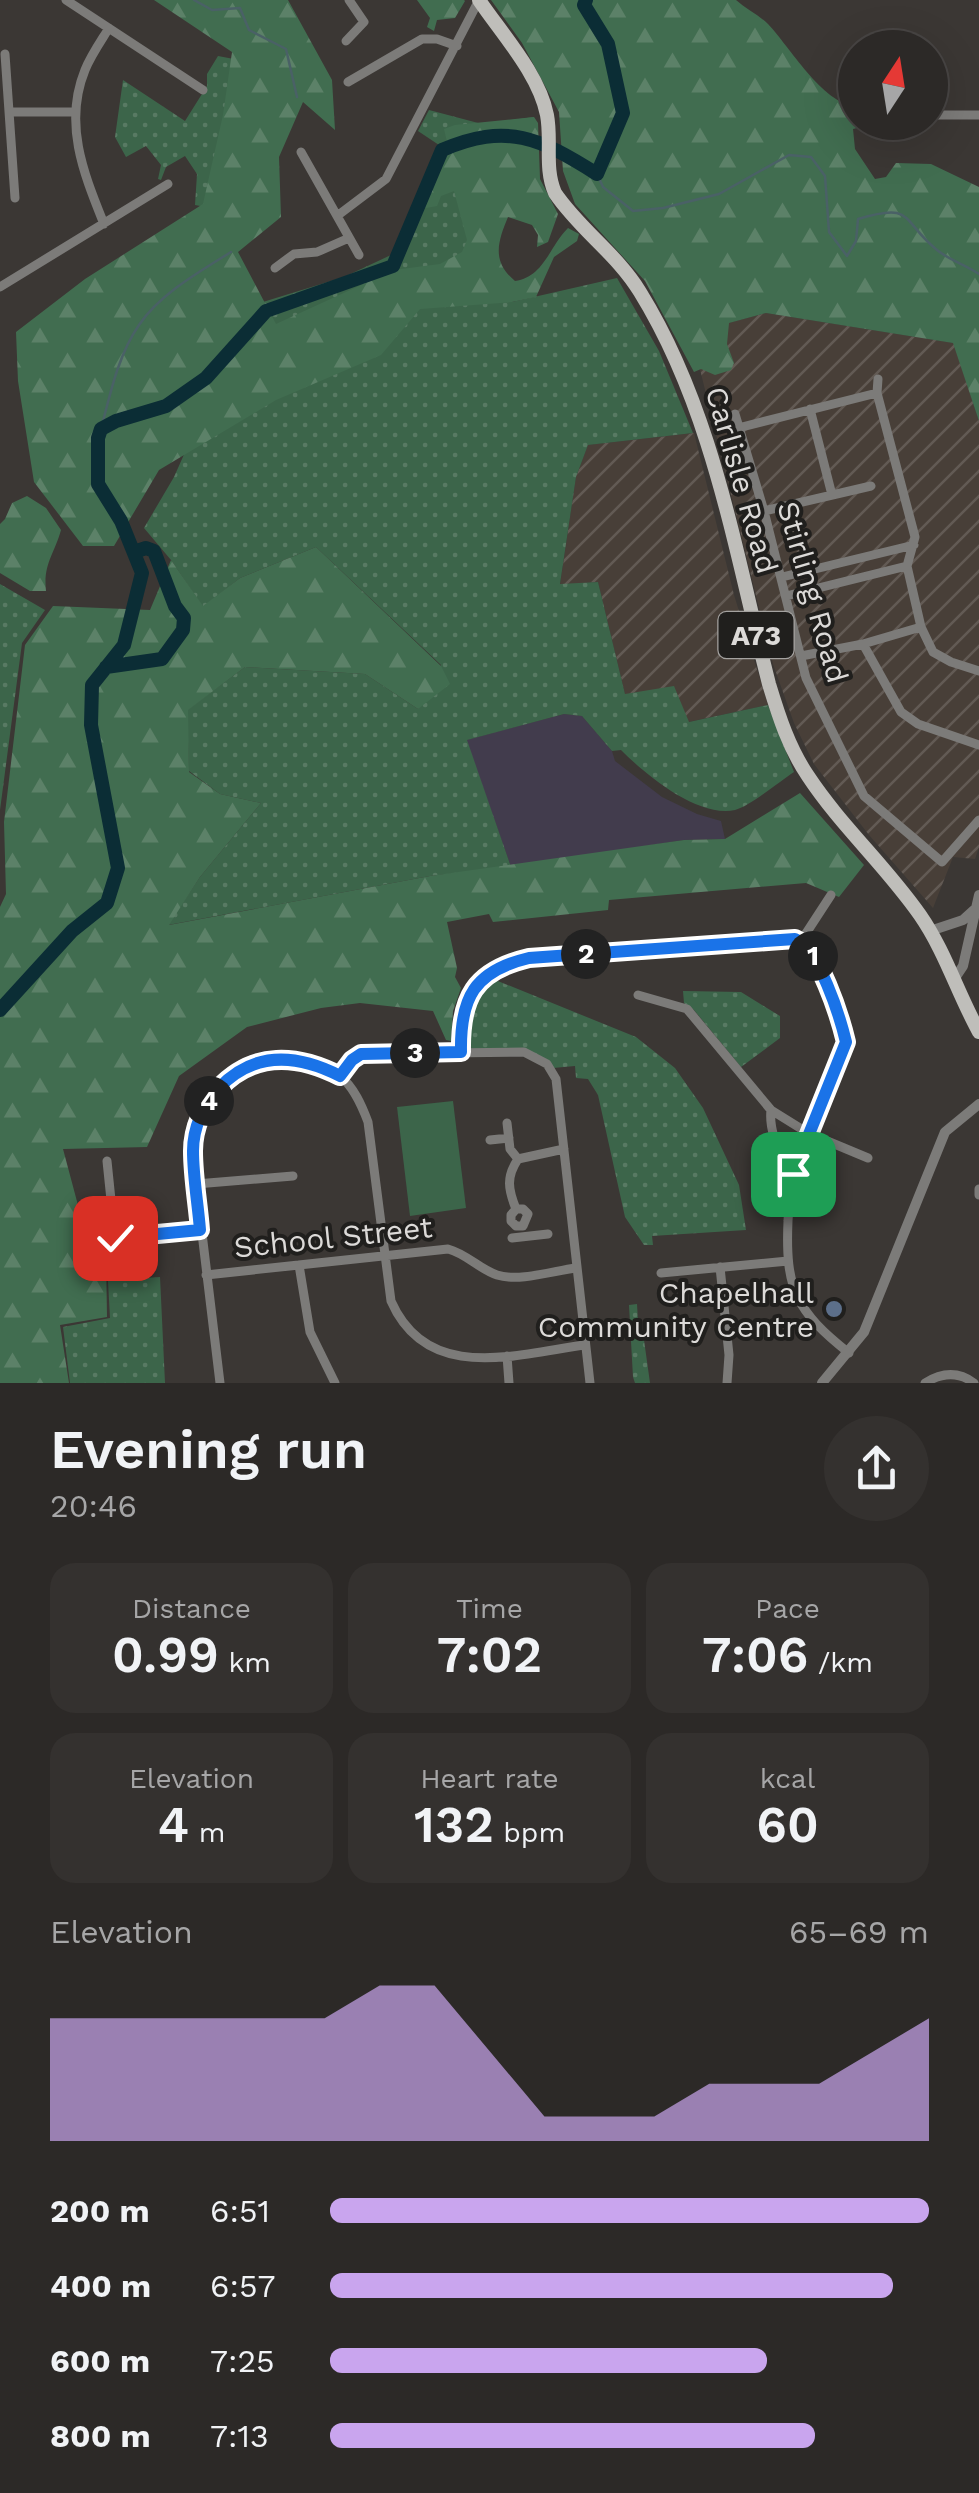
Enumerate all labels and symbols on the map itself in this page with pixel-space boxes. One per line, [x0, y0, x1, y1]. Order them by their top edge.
north arrow [838, 30, 948, 140]
street label: Carlisle Road [699, 383, 785, 577]
street label: Stirling Road [770, 497, 856, 687]
road number: A73 [718, 612, 794, 658]
pin: 2 [561, 929, 611, 979]
pin: 1 [788, 931, 838, 981]
pin: 3 [390, 1028, 440, 1078]
pin: 4 [184, 1076, 234, 1126]
pin [751, 1132, 836, 1217]
pin [73, 1196, 158, 1281]
street label: School Street [232, 1209, 434, 1265]
place label: Chapelhall Community Centre [538, 1275, 814, 1344]
marker: Chapelhall Community Centre [823, 1298, 845, 1320]

